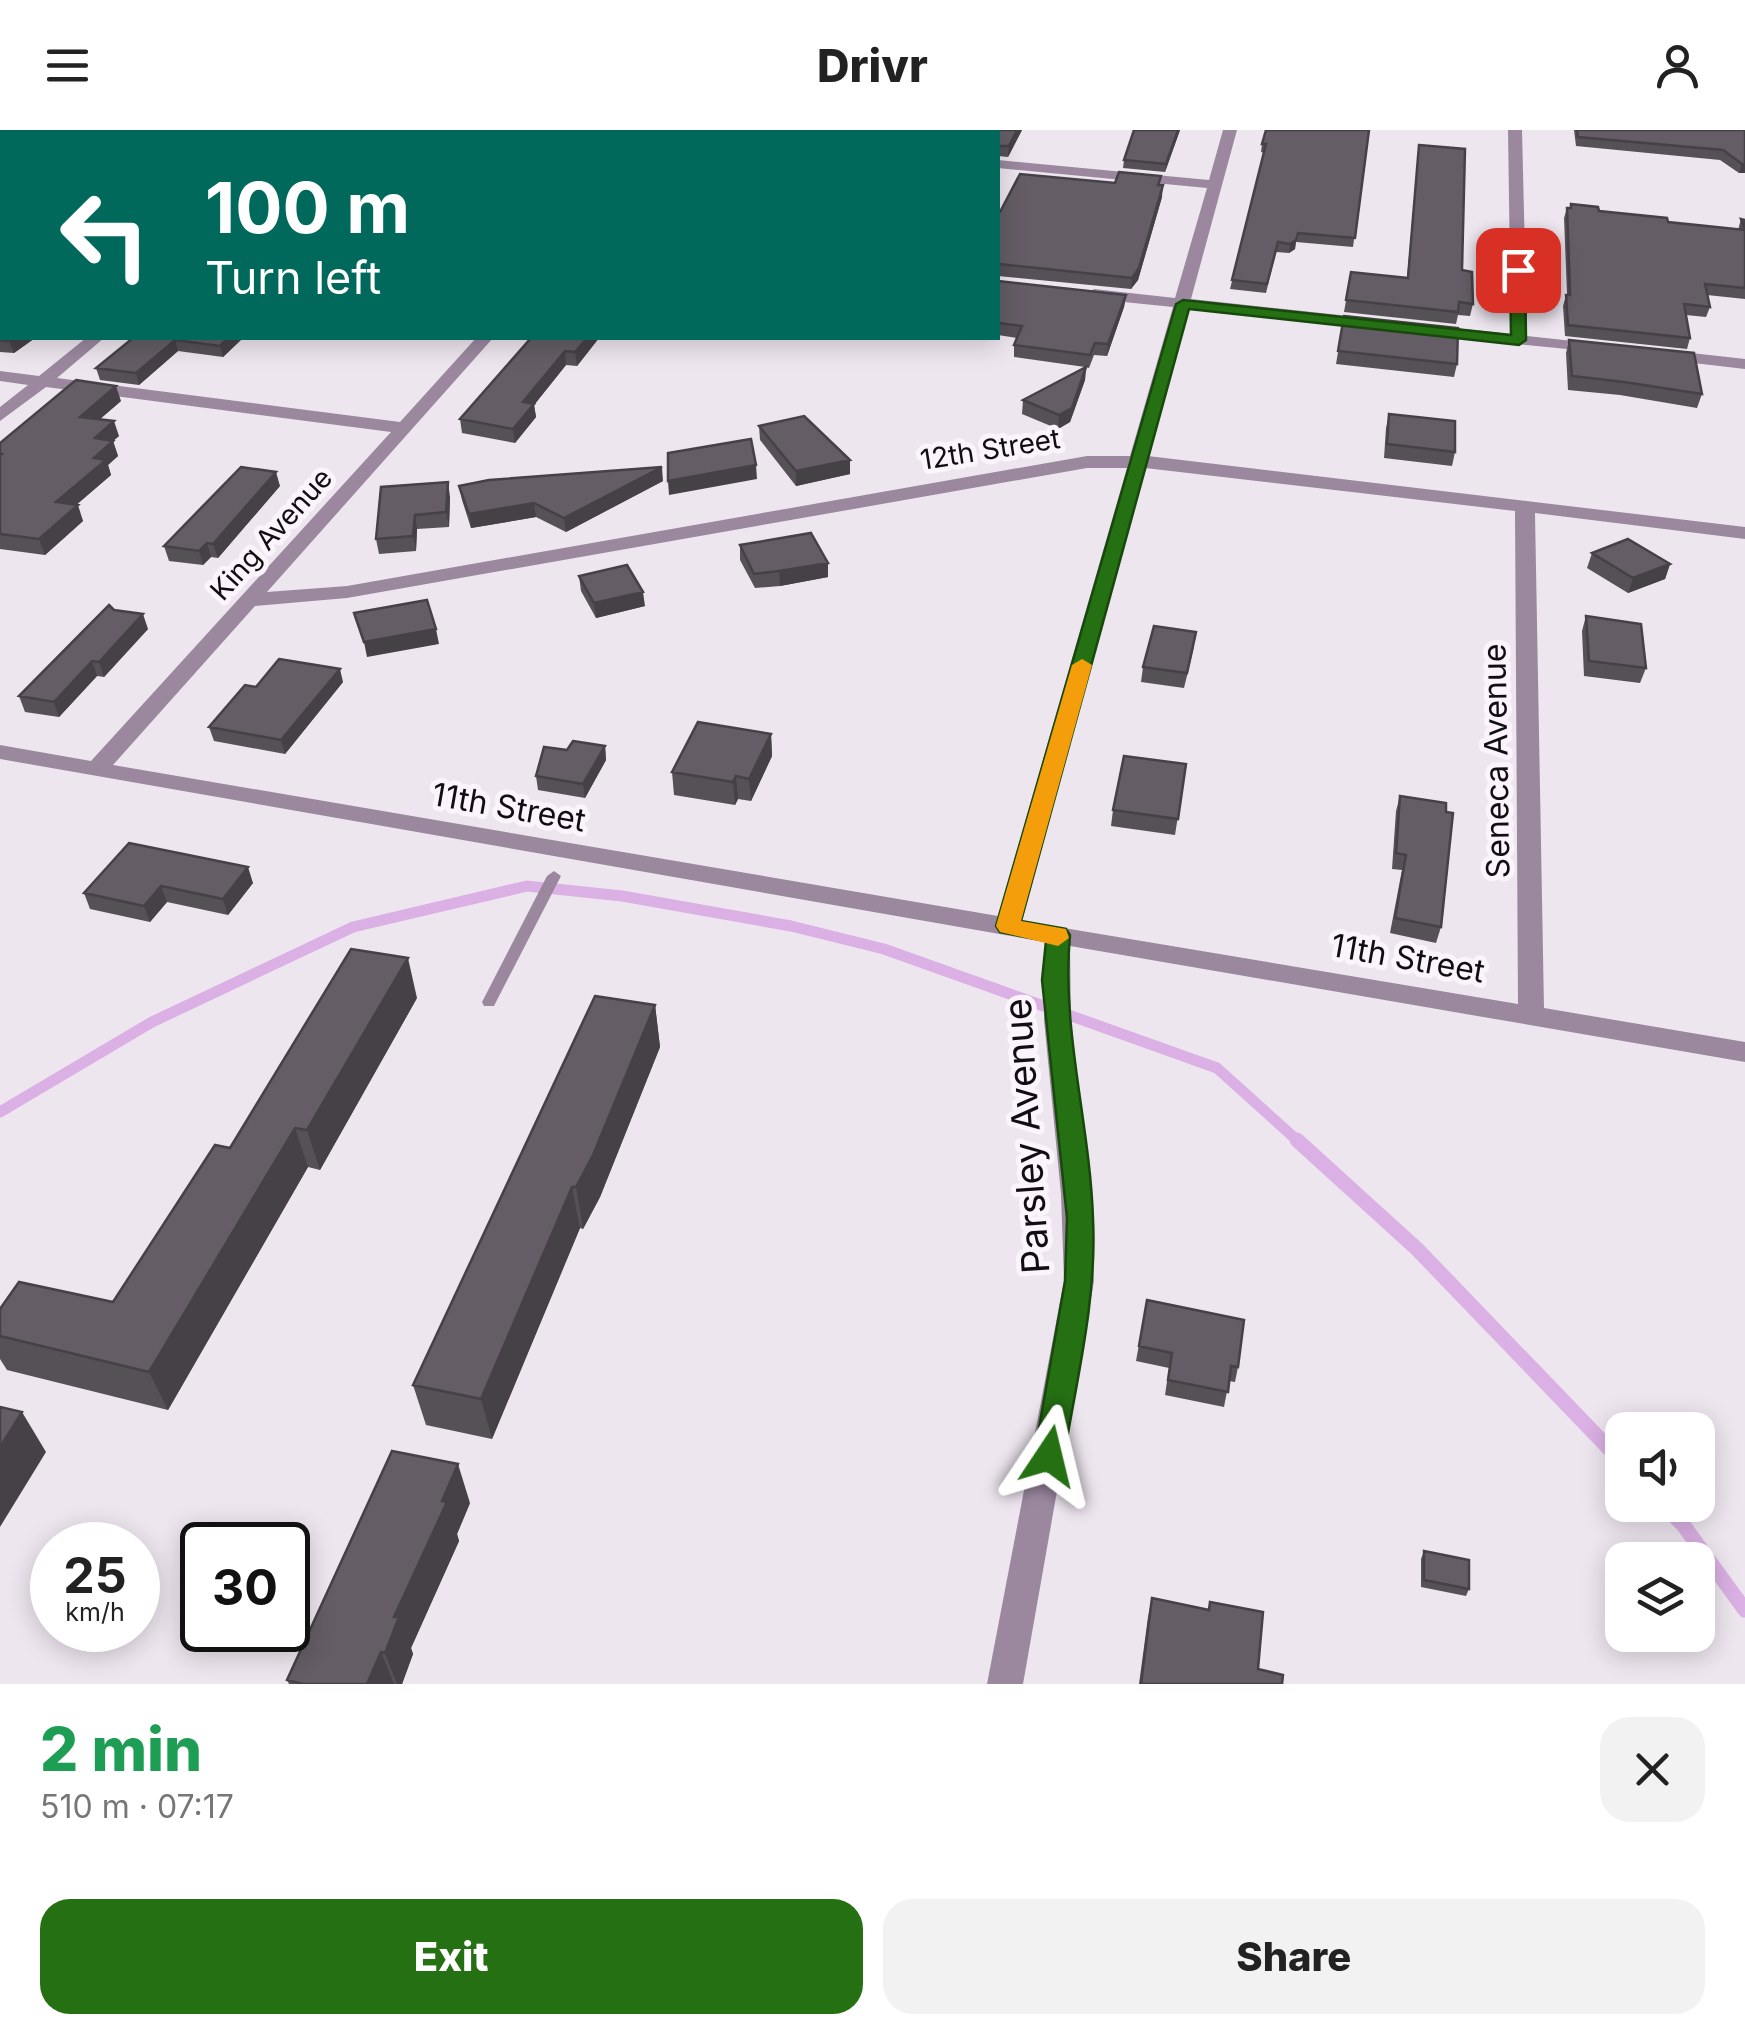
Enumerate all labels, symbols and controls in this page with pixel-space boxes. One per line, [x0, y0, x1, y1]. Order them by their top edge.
icon: menu [40, 38, 95, 93]
text: Drivr [817, 38, 928, 93]
icon: person [1650, 38, 1705, 93]
text: 100 m [205, 165, 410, 250]
icon: left [40, 170, 170, 300]
pin [1476, 228, 1561, 313]
icon: arrive [1491, 243, 1546, 298]
text: Turn left [205, 250, 381, 305]
street label: 12th Street [918, 421, 1062, 477]
street label: King Avenue [203, 461, 339, 607]
street label: Seneca Avenue [1474, 643, 1518, 879]
street label: 11th Street [429, 774, 589, 840]
street label: 11th Street [1328, 925, 1488, 991]
street label: Parsley Avenue [993, 997, 1059, 1275]
position arrow [997, 1404, 1101, 1508]
map controls [1605, 1412, 1715, 1652]
button: sound [1605, 1412, 1715, 1522]
speed limit sign: 30 [180, 1522, 310, 1652]
button: layers [1605, 1542, 1715, 1652]
text: 25 [63, 1545, 127, 1605]
text: km/h [65, 1597, 125, 1627]
text: 2 min [40, 1713, 202, 1785]
button: close [1600, 1717, 1705, 1822]
text: 510 m · 07:17 [40, 1787, 234, 1826]
button: Exit [40, 1899, 863, 2014]
button: Share [883, 1899, 1705, 2014]

